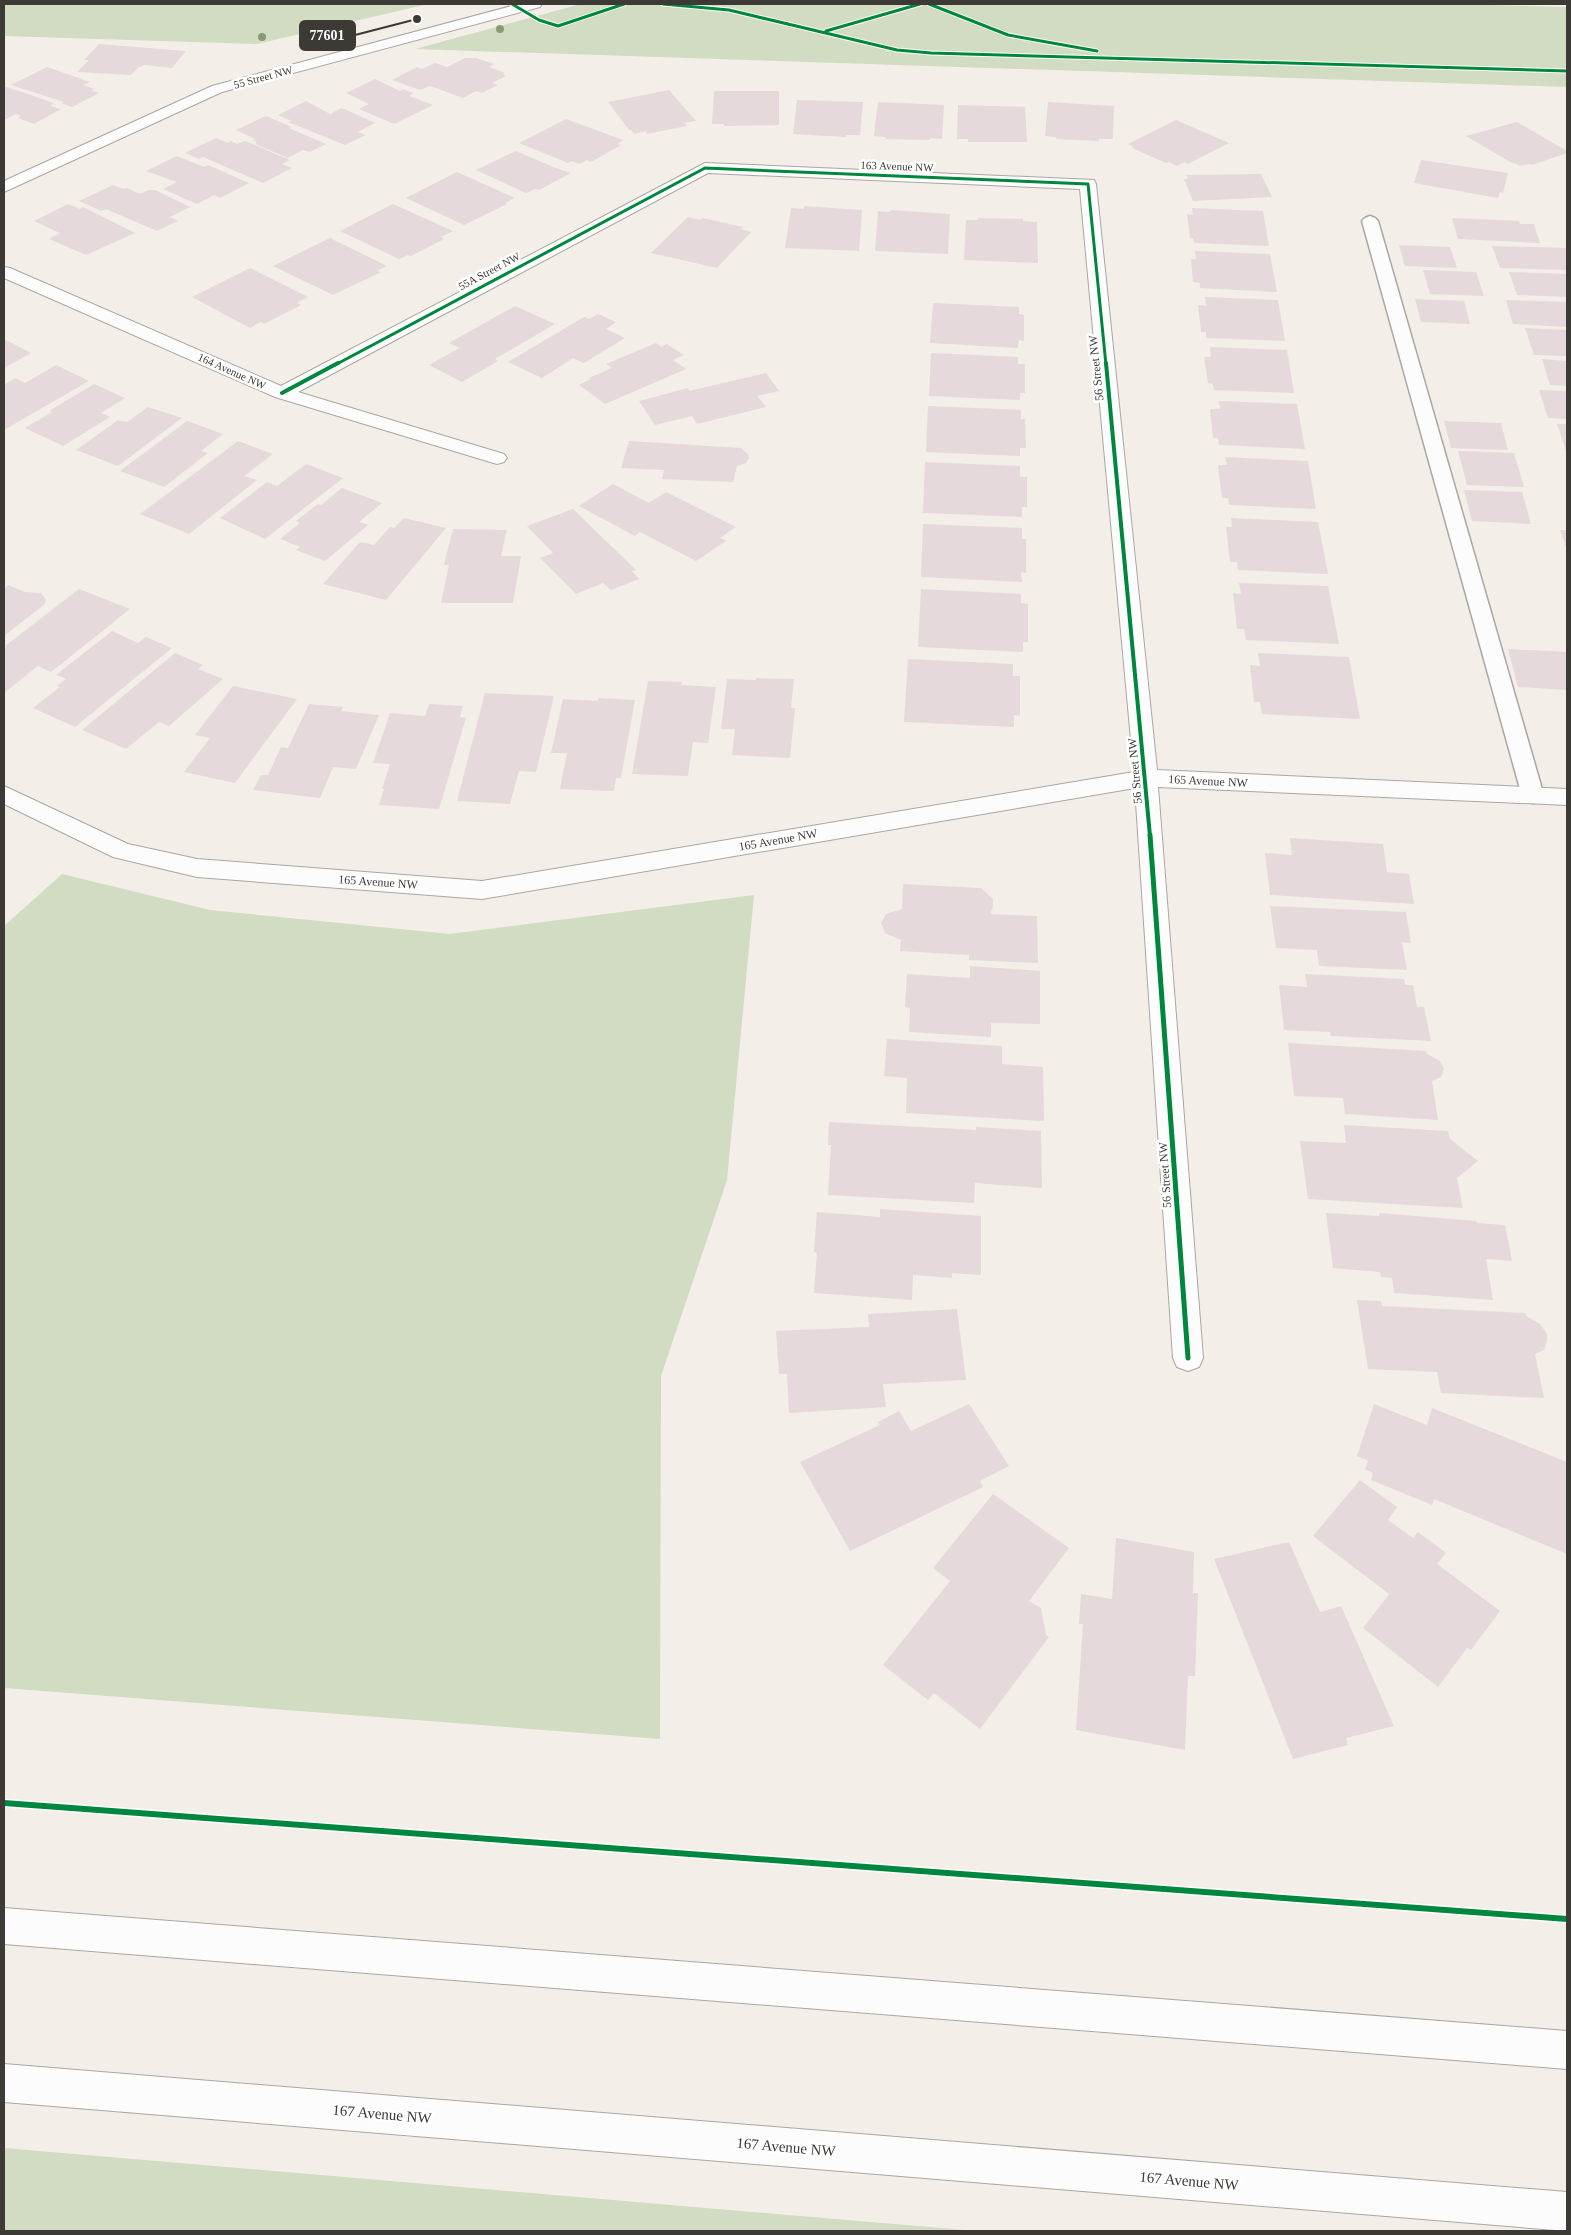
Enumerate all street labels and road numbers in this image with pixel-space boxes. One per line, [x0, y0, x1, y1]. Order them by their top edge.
street label: 55 Street NW [232, 63, 294, 91]
street label: 163 Avenue NW [860, 159, 934, 173]
street label: 55A Street NW [456, 249, 522, 292]
street label: 56 Street NW [1086, 334, 1106, 402]
street label: 164 Avenue NW [196, 351, 268, 392]
street label: 56 Street NW [1125, 737, 1145, 804]
street label: 165 Avenue NW [1168, 772, 1249, 790]
street label: 165 Avenue NW [738, 826, 819, 854]
street label: 165 Avenue NW [338, 872, 419, 892]
street label: 56 Street NW [1156, 1141, 1174, 1208]
street label: 167 Avenue NW [332, 2102, 433, 2126]
street label: 167 Avenue NW [736, 2135, 837, 2159]
street label: 167 Avenue NW [1139, 2169, 1240, 2193]

